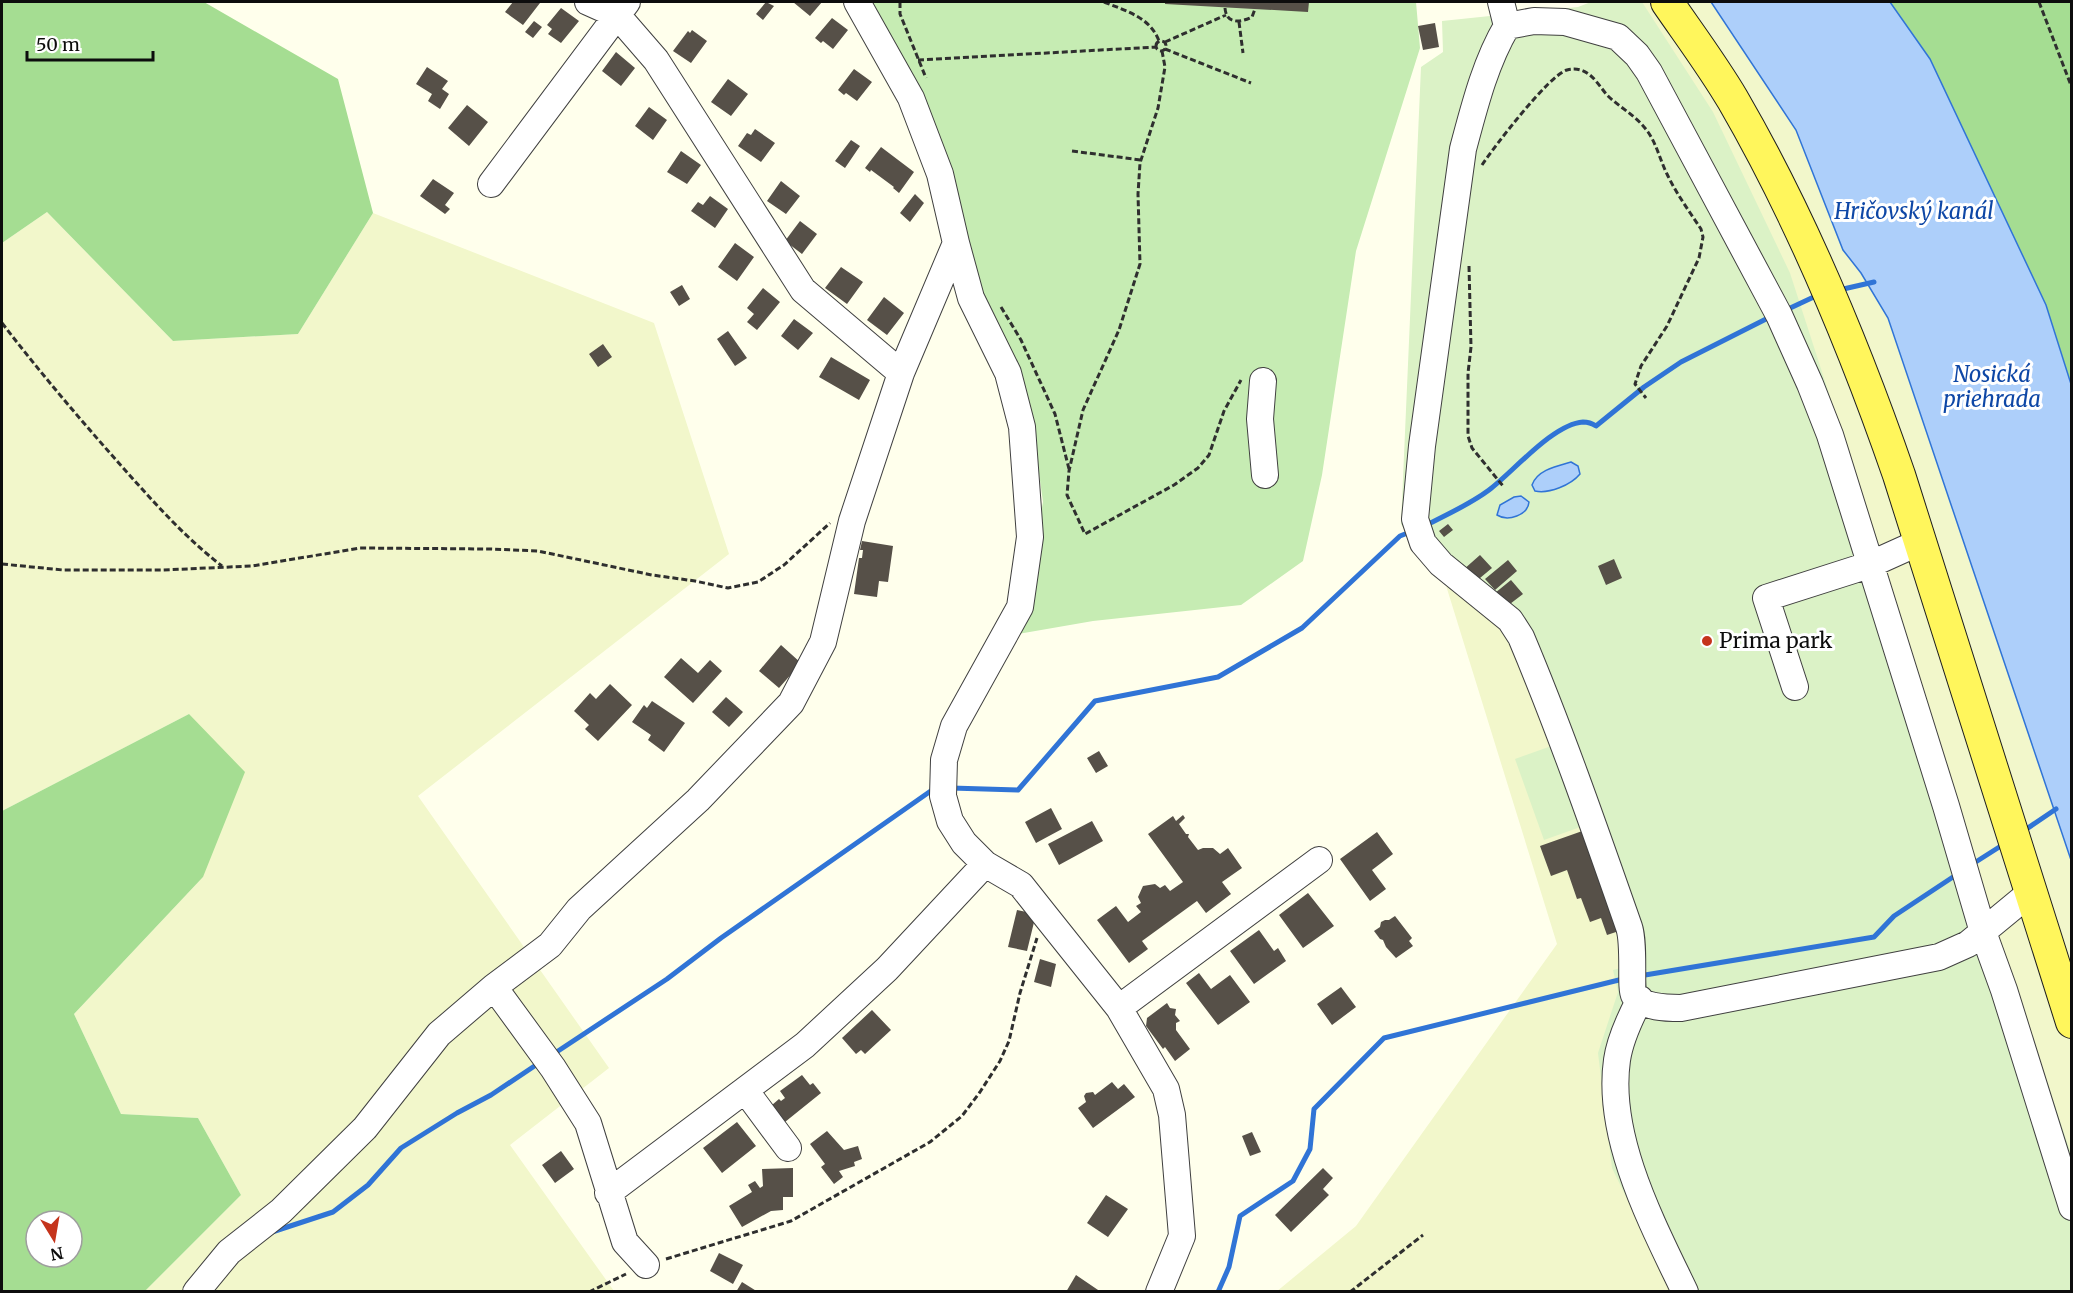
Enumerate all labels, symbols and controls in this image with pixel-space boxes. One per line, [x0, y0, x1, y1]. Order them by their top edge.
scale bar [27, 24, 153, 62]
text: 50 m [36, 33, 80, 56]
water label: Hričovský kanál [1833, 197, 1994, 225]
water label: Nosická priehrada [1943, 360, 2041, 413]
place label: Prima park [1719, 627, 1833, 654]
marker: Prima park [1700, 634, 1714, 648]
north arrow [24, 1209, 84, 1269]
text: N [48, 1243, 65, 1265]

